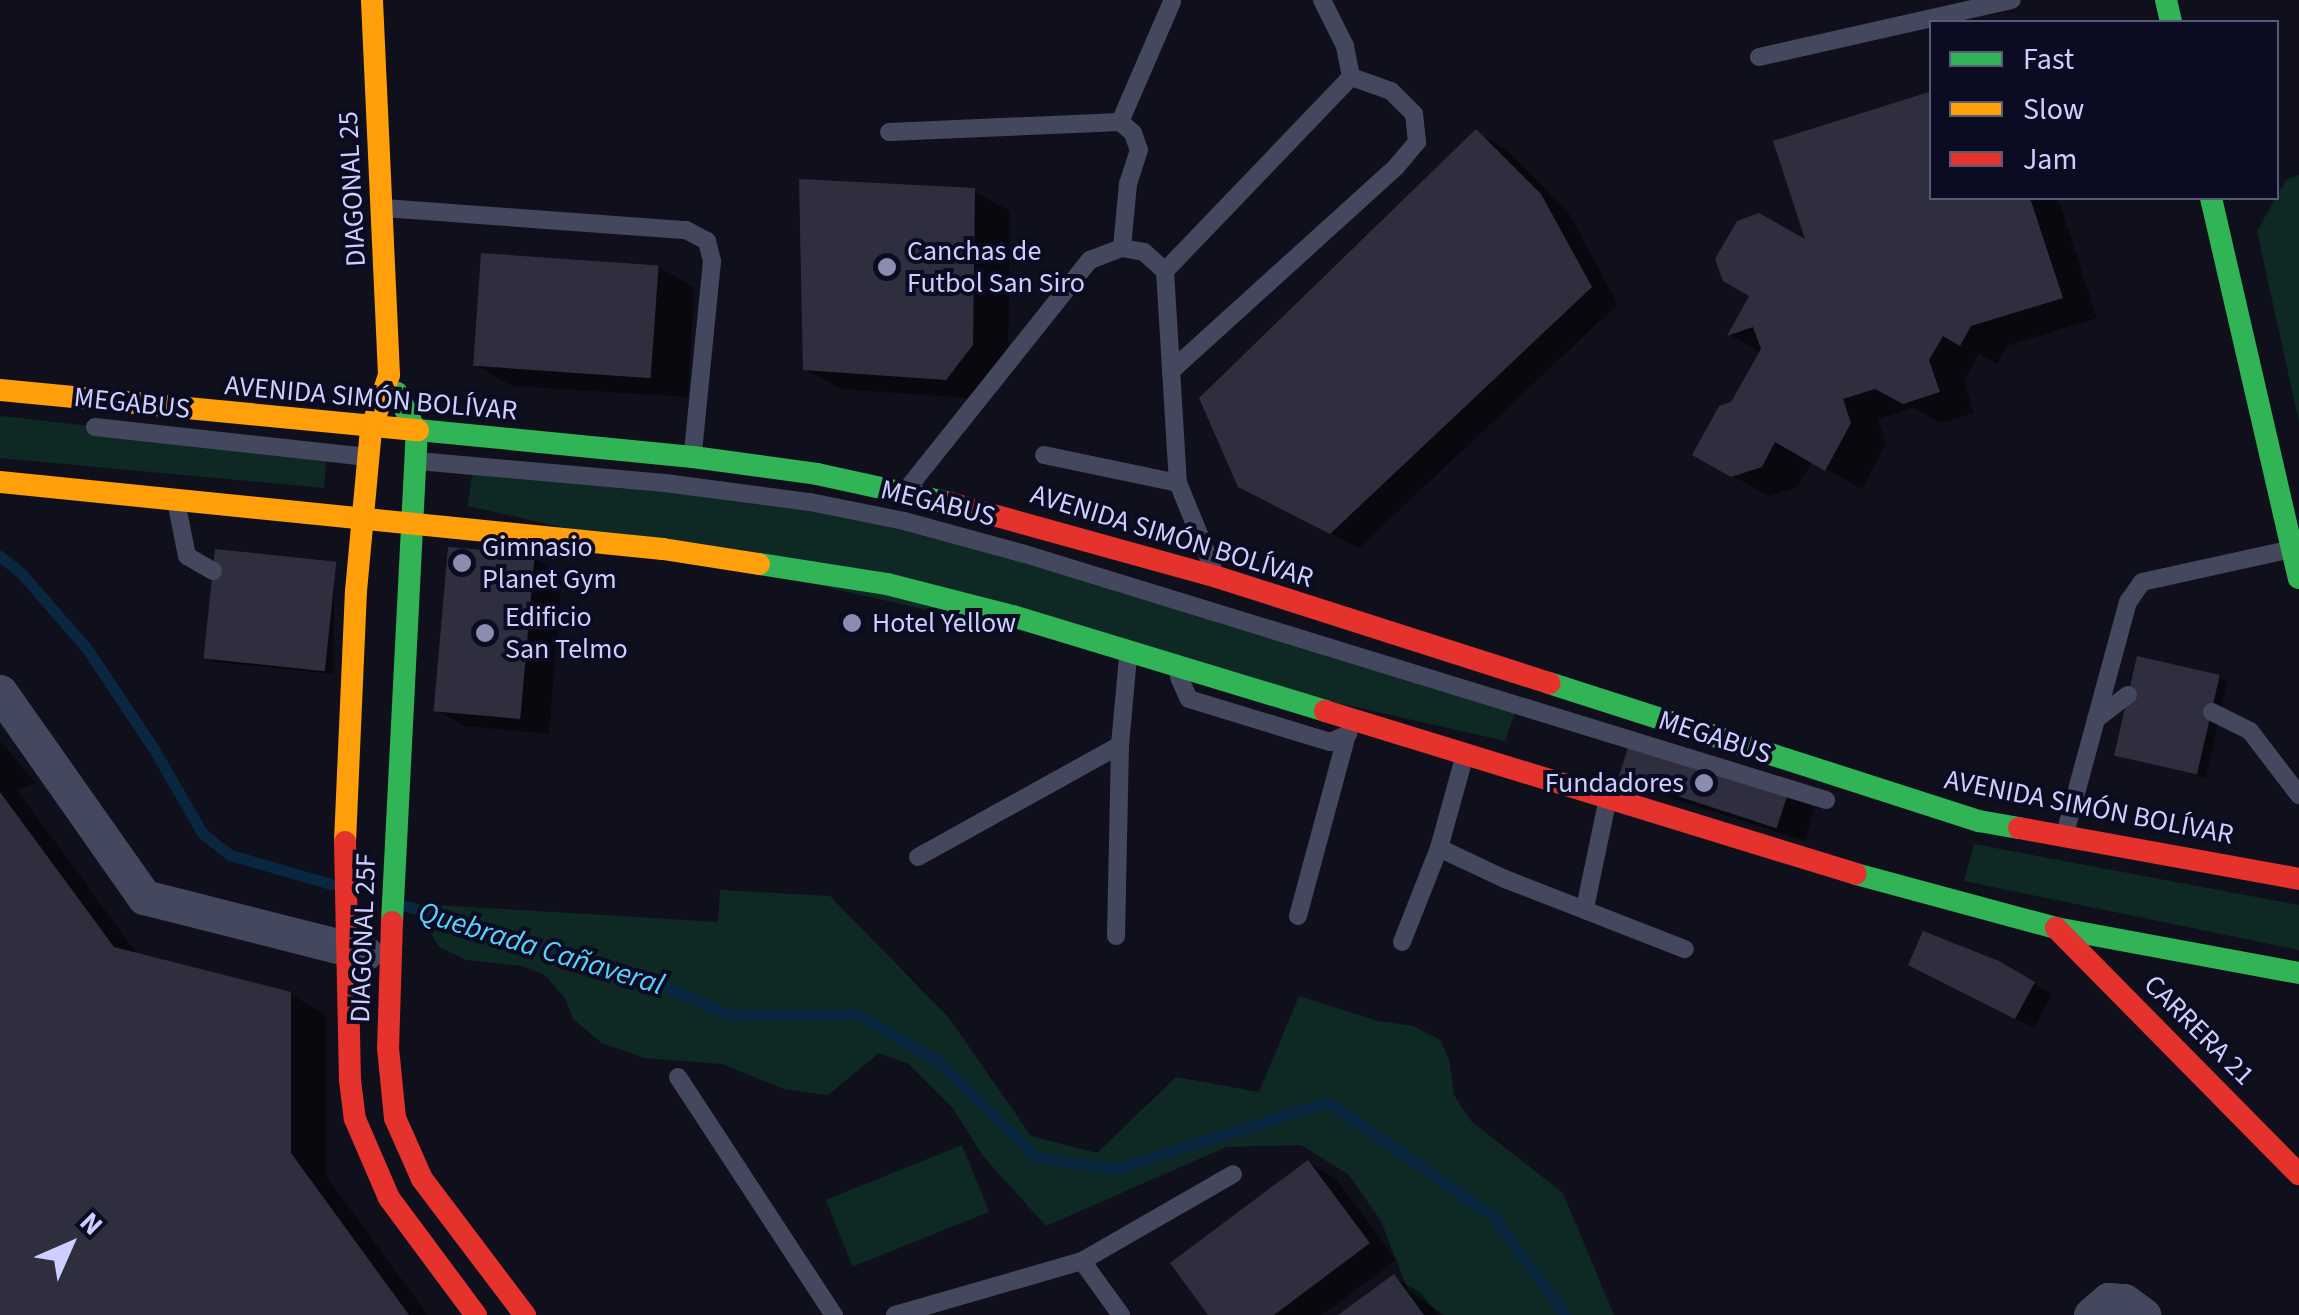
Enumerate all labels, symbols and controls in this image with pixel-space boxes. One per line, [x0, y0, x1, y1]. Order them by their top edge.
legend [1929, 20, 2279, 200]
text: Fast [2023, 38, 2074, 81]
text: Slow [2023, 88, 2084, 131]
street label: DIAGONAL 25 [331, 110, 373, 268]
text: Jam [2023, 138, 2077, 181]
place label: Canchas de Futbol San Siro [907, 234, 1085, 300]
marker: Canchas de Futbol San Siro [876, 256, 898, 278]
street label: AVENIDA SIMÓN BOLÍVAR [223, 368, 519, 428]
street label: MEGABUS [72, 380, 192, 426]
street label: MEGABUS [877, 473, 999, 533]
street label: AVENIDA SIMÓN BOLÍVAR [1027, 477, 1317, 595]
place label: Gimnasio Planet Gym [482, 530, 617, 596]
marker: Gimnasio Planet Gym [451, 552, 473, 574]
place label: Edificio San Telmo [505, 600, 628, 666]
place label: Hotel Yellow [872, 606, 1016, 640]
marker: Hotel Yellow [841, 612, 863, 634]
marker: Edificio San Telmo [474, 622, 496, 644]
street label: MEGABUS [1654, 703, 1776, 771]
street label: AVENIDA SIMÓN BOLÍVAR [1942, 763, 2236, 851]
place label: Fundadores [1545, 766, 1684, 800]
marker: Fundadores [1693, 772, 1715, 794]
street label: DIAGONAL 25F [343, 853, 383, 1023]
water label: Quebrada Cañaveral [414, 895, 668, 1003]
street label: CARRERA 21 [2137, 968, 2261, 1092]
north arrow [20, 1195, 120, 1295]
text: N [70, 1203, 112, 1245]

